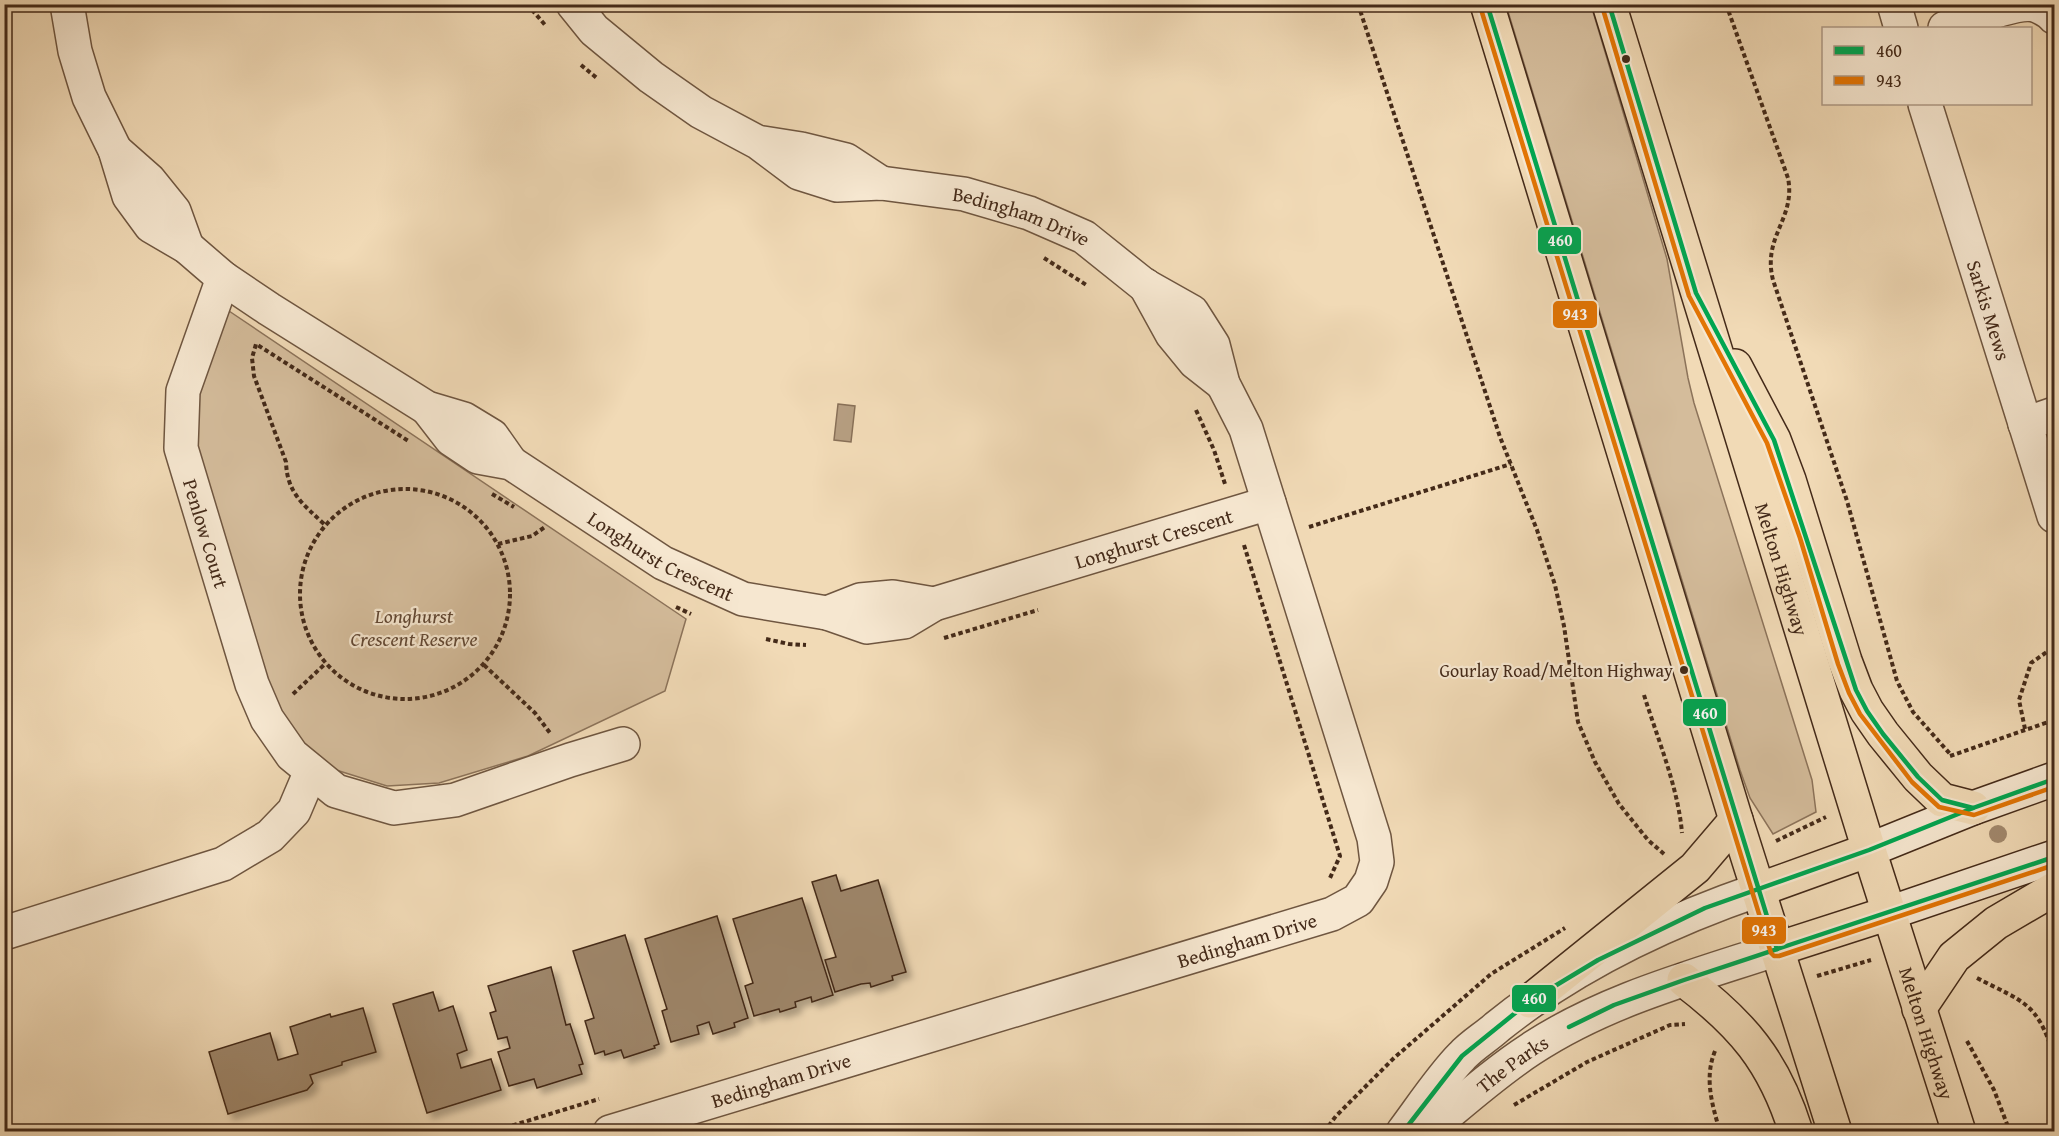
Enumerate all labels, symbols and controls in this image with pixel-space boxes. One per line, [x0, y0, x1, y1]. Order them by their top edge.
legend [1822, 27, 2032, 105]
text: 460 [1876, 37, 1902, 64]
unlabelled marker [1620, 53, 1632, 65]
text: 943 [1876, 67, 1902, 94]
street label: Bedingham Drive [951, 178, 1098, 252]
line badge: 460 [1537, 226, 1582, 255]
text: 460 [1548, 228, 1572, 252]
street label: Sarkis Mews [1960, 256, 2019, 364]
line badge: 943 [1552, 300, 1598, 329]
text: 943 [1563, 302, 1587, 326]
street label: Penlow Court [177, 475, 237, 591]
street label: Melton Highway [1749, 499, 1817, 639]
street label: Longhurst Crescent [1071, 500, 1236, 575]
street label: Longhurst Crescent [582, 503, 739, 608]
park label: Longhurst Crescent Reserve [350, 601, 478, 653]
place label: Gourlay Road/Melton Highway [1440, 657, 1673, 684]
marker: Gourlay Road/Melton Highway [1678, 664, 1690, 676]
line badge: 460 [1682, 698, 1727, 727]
text: 460 [1693, 701, 1717, 725]
street label: Bedingham Drive [1174, 905, 1320, 975]
line badge: 943 [1741, 916, 1787, 945]
text: 943 [1752, 918, 1776, 942]
street label: Melton Highway [1893, 963, 1962, 1103]
line badge: 460 [1511, 984, 1557, 1013]
text: 460 [1522, 986, 1546, 1010]
street label: The Parks [1469, 1027, 1553, 1099]
street label: Bedingham Drive [708, 1045, 854, 1115]

